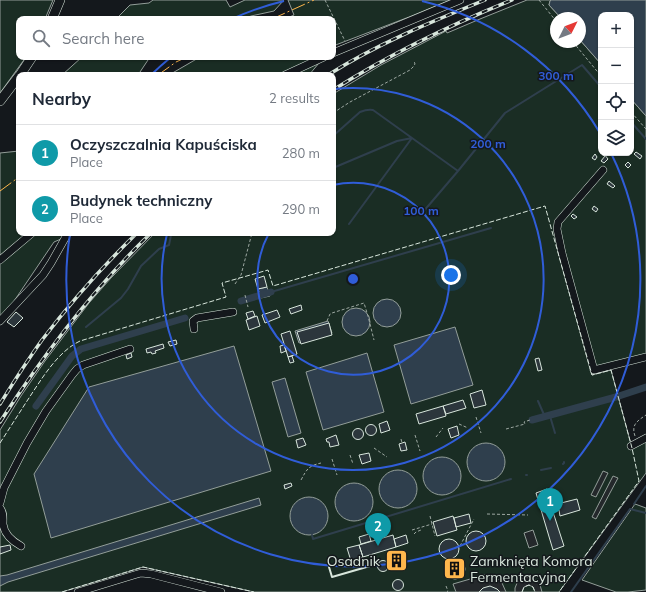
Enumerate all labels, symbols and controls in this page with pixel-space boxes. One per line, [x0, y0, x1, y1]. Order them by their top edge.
north arrow [550, 12, 586, 48]
map controls [598, 12, 634, 156]
button: + [598, 12, 634, 48]
search box [16, 16, 336, 60]
icon: search [30, 27, 52, 49]
text: Search here [62, 29, 144, 48]
button: − [598, 48, 634, 84]
text: 300 m [538, 68, 574, 83]
button: locate [598, 84, 634, 120]
text: Nearby [32, 88, 91, 109]
text: 2 results [269, 90, 320, 106]
button: layers [598, 120, 634, 156]
text: Oczyszczalnia Kapuściska [70, 135, 257, 154]
text: 200 m [470, 136, 506, 151]
text: 1 [41, 145, 49, 161]
text: 280 m [282, 145, 320, 161]
text: Place [70, 154, 103, 170]
text: Budynek techniczny [70, 191, 212, 210]
text: 2 [41, 201, 49, 217]
text: 290 m [282, 201, 320, 217]
text: 100 m [403, 203, 439, 218]
text: Place [70, 210, 103, 226]
your location [441, 265, 461, 285]
centre of rings [346, 272, 360, 286]
pin: 1 [537, 488, 563, 521]
pin: 2 [365, 513, 391, 546]
building icon: Osadnik [383, 548, 409, 574]
place label: Osadnik [327, 552, 381, 570]
place label: Zamknięta Komora Fermentacyjna [470, 552, 593, 586]
building icon: Zamknięta Komora Fermentacyjna [442, 556, 468, 582]

